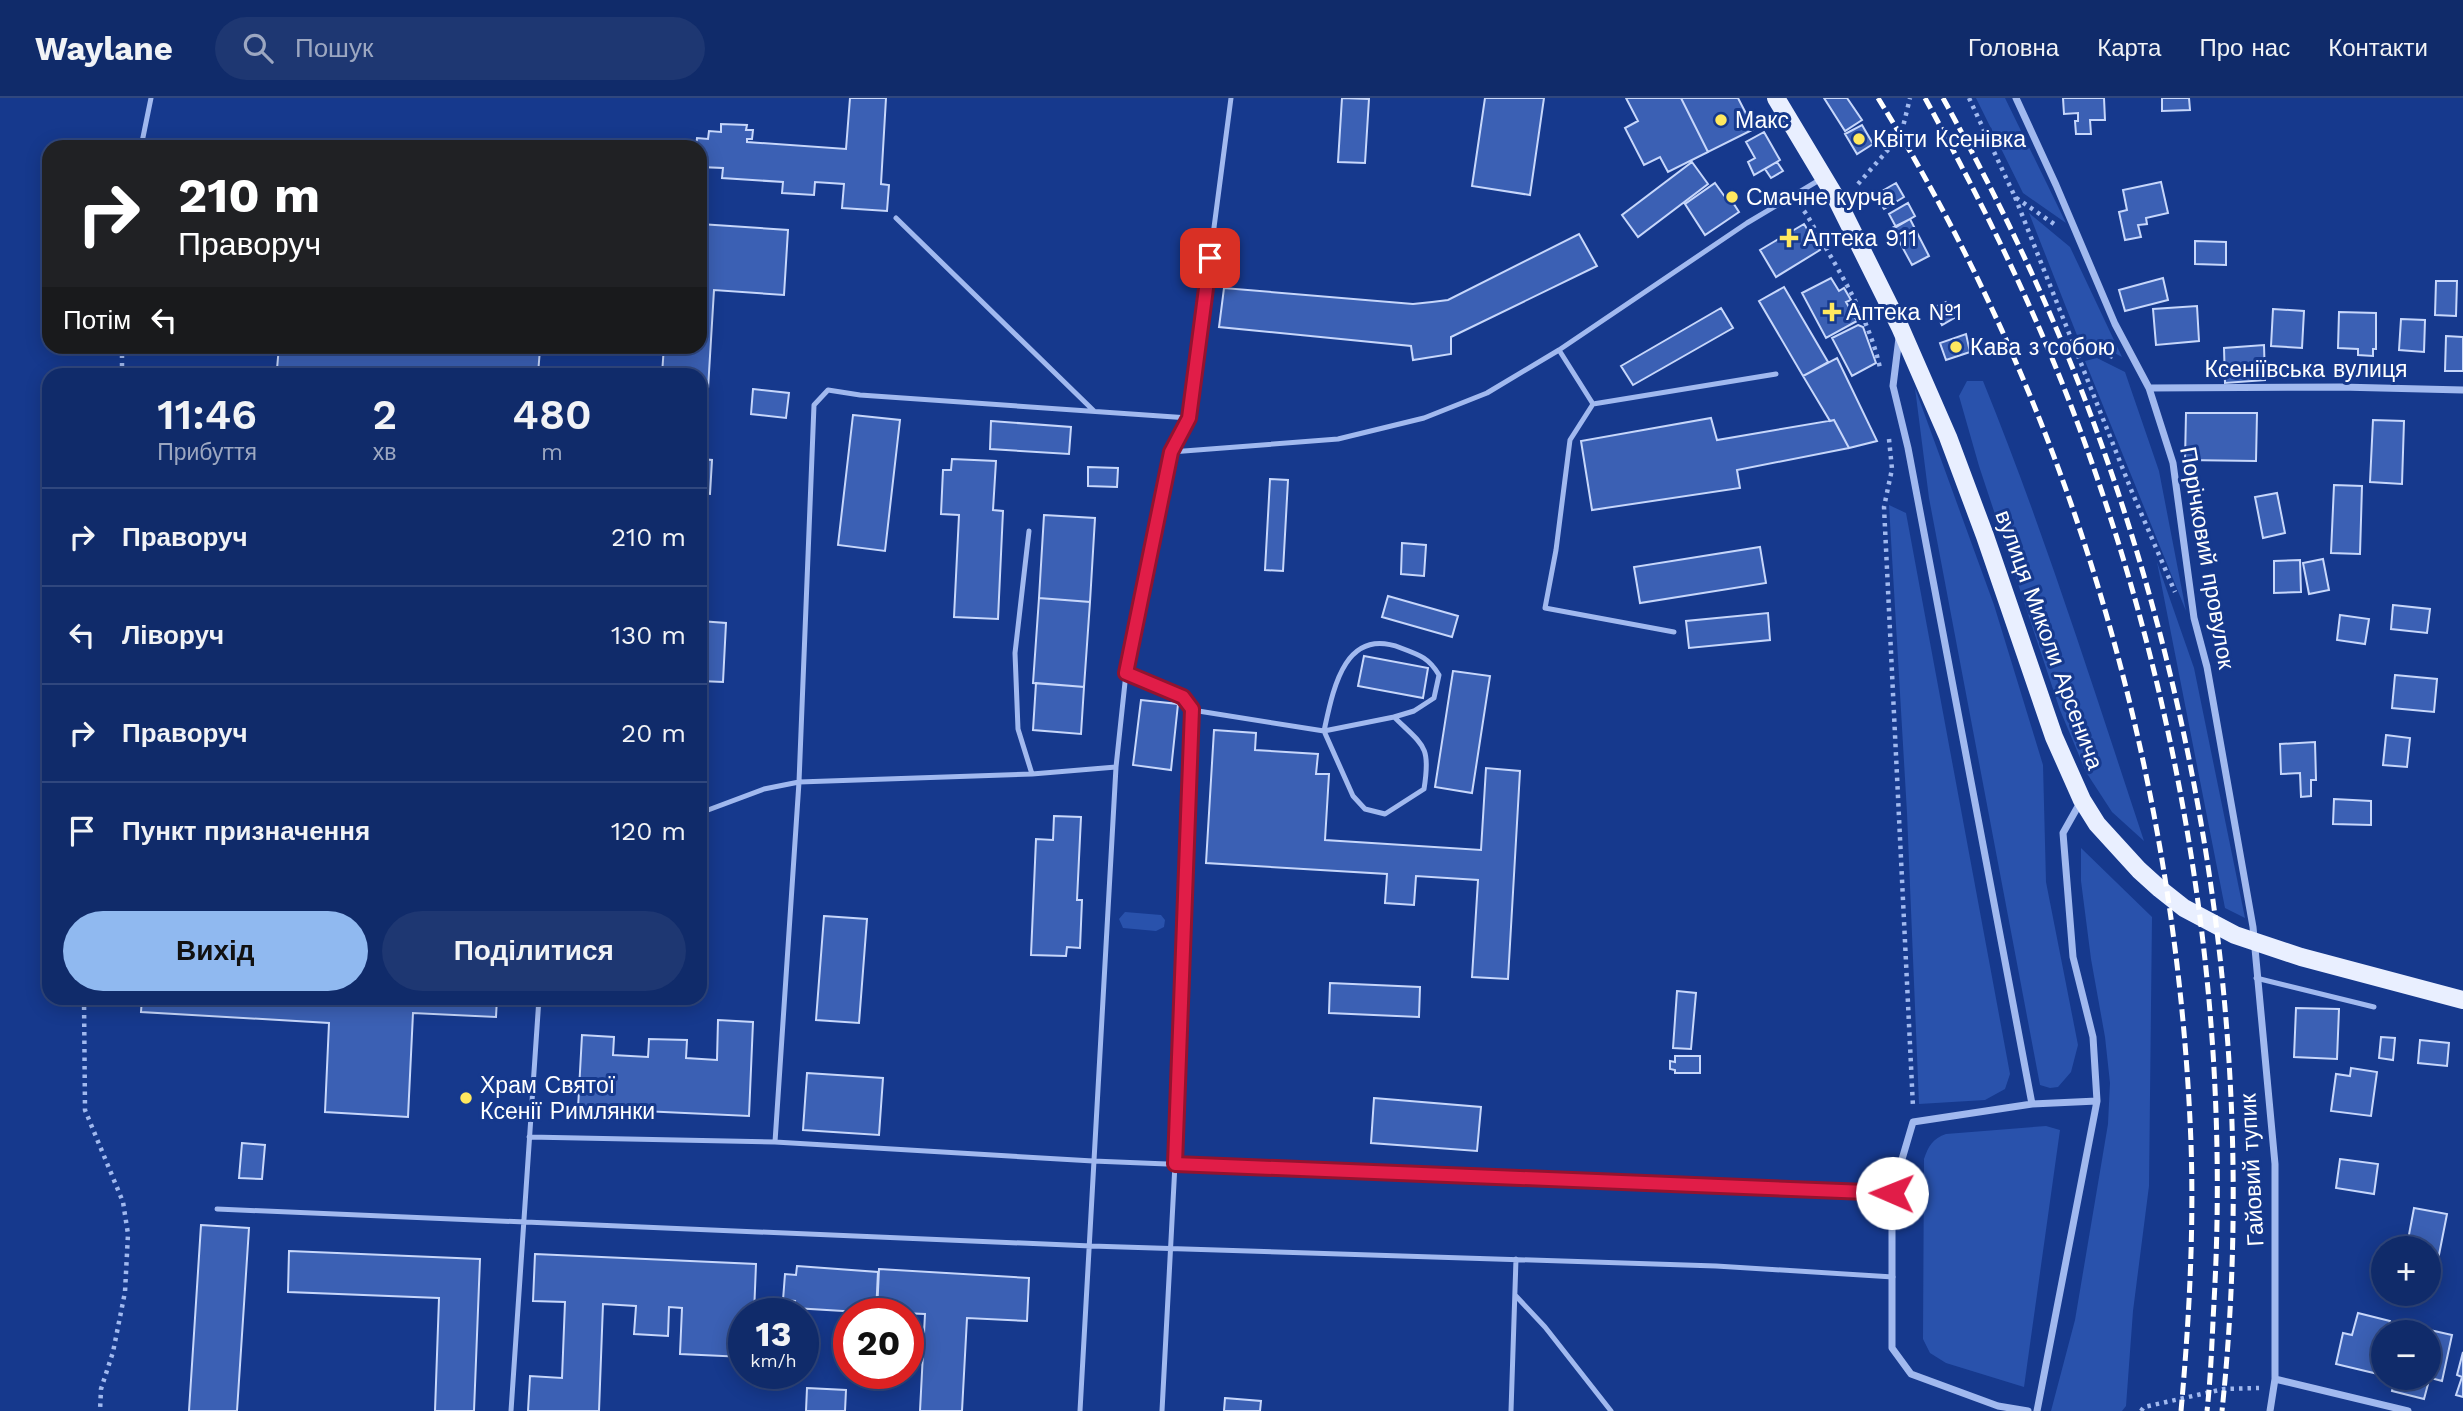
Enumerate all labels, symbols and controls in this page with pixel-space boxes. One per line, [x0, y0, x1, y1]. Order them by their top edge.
search box [215, 17, 705, 80]
text: Waylane [35, 29, 173, 68]
icon: search [239, 29, 277, 67]
text: Пошук [295, 33, 373, 63]
text: Головна [1968, 34, 2059, 62]
text: Карта [2097, 34, 2161, 62]
text: Про нас [2199, 34, 2290, 62]
text: Контакти [2328, 34, 2428, 62]
place label: Макс [1735, 107, 1789, 134]
marker: Макс [1713, 112, 1729, 128]
place label: Квіти Ксенівка [1873, 126, 2026, 153]
marker: Квіти Ксенівка [1851, 131, 1867, 147]
text: 210 m [178, 166, 320, 224]
icon: right [63, 168, 154, 259]
place label: Смачне курча [1746, 184, 1895, 211]
marker: Смачне курча [1724, 189, 1740, 205]
text: Праворуч [178, 225, 321, 263]
place label: Аптека 911 [1803, 225, 1917, 252]
pin [1180, 228, 1240, 288]
marker: Аптека 911 [1781, 230, 1797, 246]
icon: arrive [1191, 239, 1229, 277]
place label: Аптека №1 [1846, 299, 1962, 326]
icon: left [145, 301, 183, 339]
marker: Аптека №1 [1824, 304, 1840, 320]
text: Потім [63, 305, 131, 335]
place label: Кава з собою [1970, 334, 2115, 361]
marker: Кава з собою [1948, 339, 1964, 355]
street label: Ксеніївська вулиця [2204, 356, 2408, 383]
text: 11:46 [157, 390, 257, 439]
text: 2 [372, 390, 397, 439]
text: 480 [512, 390, 592, 439]
text: Прибуття [157, 439, 257, 466]
text: хв [373, 439, 397, 466]
text: m [541, 439, 563, 466]
street label: Порічковий провулок [2174, 445, 2240, 672]
street label: вулиця Миколи Арсенича [1989, 507, 2109, 774]
icon: right [63, 518, 101, 556]
text: Праворуч [122, 522, 248, 552]
text: 210 m [611, 522, 686, 552]
icon: left [63, 616, 101, 654]
text: Ліворуч [122, 620, 224, 650]
text: 130 m [611, 620, 686, 650]
icon: right [63, 714, 101, 752]
text: Праворуч [122, 718, 248, 748]
text: 20 m [621, 718, 686, 748]
icon: arrive [63, 812, 101, 850]
text: Пункт призначення [122, 816, 370, 846]
text: 120 m [611, 816, 686, 846]
button: Вихід [63, 911, 368, 991]
button: Поділитися [382, 911, 686, 991]
place label: Храм Святої Ксенії Римлянки [480, 1072, 655, 1125]
marker: Храм Святої Ксенії Римлянки [458, 1090, 474, 1106]
street label: Гайовий тупик [2234, 1092, 2269, 1247]
position arrow [1855, 1156, 1929, 1230]
map controls [2371, 1236, 2441, 1390]
button: + [2371, 1236, 2441, 1306]
speed limit sign: 20 [833, 1298, 924, 1389]
text: 13 [756, 1313, 791, 1355]
button: − [2371, 1320, 2441, 1390]
text: km/h [750, 1350, 797, 1371]

